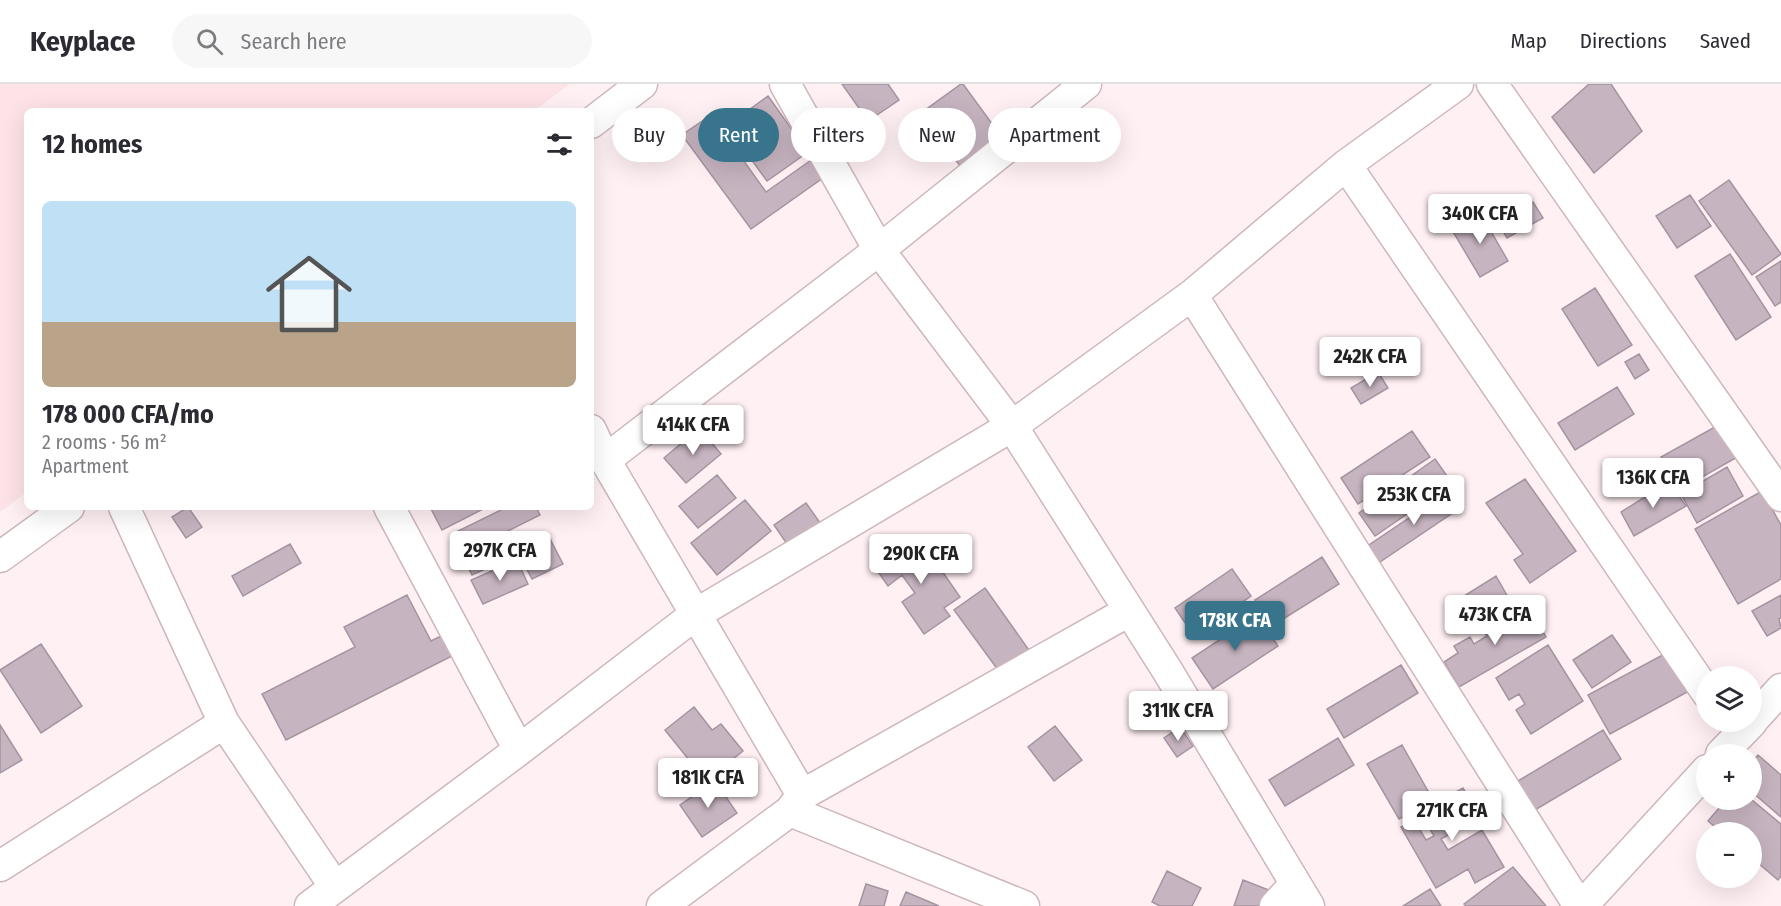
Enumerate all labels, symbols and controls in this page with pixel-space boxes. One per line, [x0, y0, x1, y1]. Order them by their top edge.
search box [172, 14, 592, 68]
text: Keyplace [30, 25, 136, 58]
icon: search [193, 25, 226, 58]
text: Search here [241, 28, 347, 55]
text: Map [1510, 28, 1547, 54]
text: Directions [1580, 28, 1667, 54]
text: Saved [1700, 28, 1751, 54]
chip: Buy [612, 108, 686, 162]
chip: Rent [698, 108, 779, 162]
chip: Filters [791, 108, 886, 162]
chip: New [898, 108, 976, 162]
chip: Apartment [988, 108, 1121, 162]
icon: filters [543, 128, 576, 161]
text: 12 homes [42, 129, 142, 160]
pin: 340K CFA [1418, 194, 1542, 245]
text: 340K CFA [1442, 201, 1518, 225]
icon: home [255, 240, 363, 348]
pin: 242K CFA [1308, 337, 1432, 388]
text: 242K CFA [1333, 344, 1407, 368]
text: 178 000 CFA/mo [42, 399, 214, 430]
pin: 414K CFA [631, 405, 755, 456]
text: 414K CFA [657, 412, 729, 436]
text: 2 rooms · 56 m² [42, 430, 167, 454]
text: Apartment [42, 454, 129, 478]
pin: 136K CFA [1591, 458, 1715, 509]
text: 136K CFA [1616, 465, 1690, 489]
pin: 253K CFA [1352, 475, 1476, 526]
text: 253K CFA [1377, 482, 1451, 506]
pin: 297K CFA [438, 531, 562, 582]
pin: 290K CFA [859, 534, 983, 585]
text: 297K CFA [464, 538, 536, 562]
text: 290K CFA [883, 541, 959, 565]
pin: 473K CFA [1433, 595, 1557, 646]
pin: 178K CFA [1173, 601, 1297, 652]
text: 473K CFA [1459, 602, 1531, 626]
text: 178K CFA [1199, 608, 1271, 632]
map controls [1696, 666, 1762, 888]
button: layers [1696, 666, 1762, 732]
pin: 311K CFA [1116, 691, 1240, 742]
text: 311K CFA [1143, 698, 1213, 722]
button: + [1696, 744, 1762, 810]
pin: 181K CFA [646, 758, 770, 809]
text: 181K CFA [672, 765, 744, 789]
pin: 271K CFA [1390, 791, 1514, 842]
text: 271K CFA [1417, 798, 1487, 822]
button: − [1696, 822, 1762, 888]

